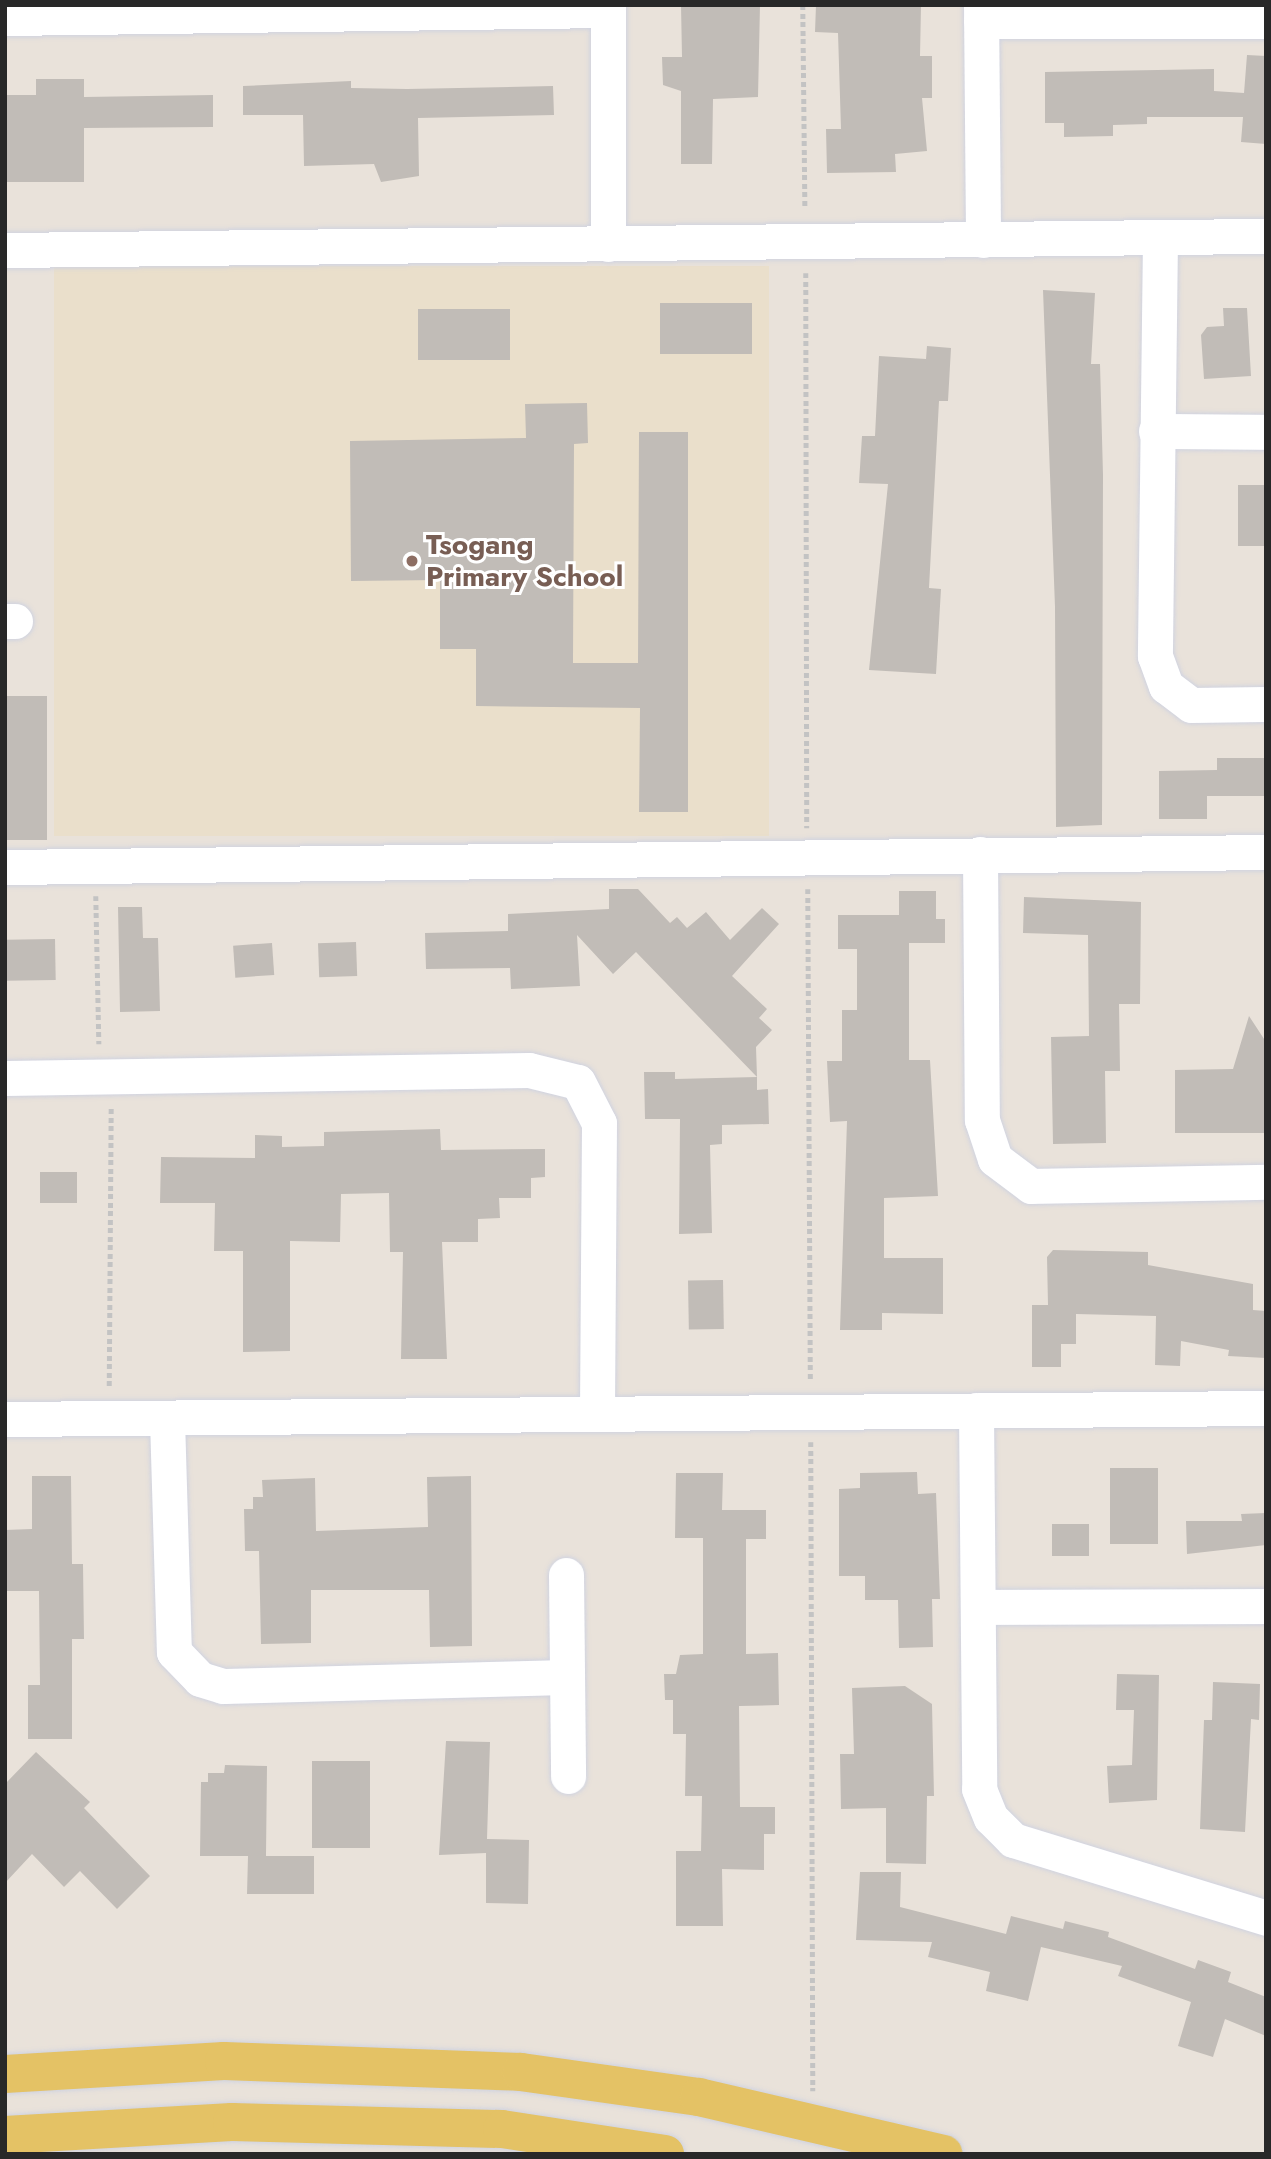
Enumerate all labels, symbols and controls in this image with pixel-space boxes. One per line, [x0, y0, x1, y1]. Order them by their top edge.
place label: Tsogang Primary School [426, 528, 623, 594]
marker: Tsogang Primary School [404, 553, 420, 569]

